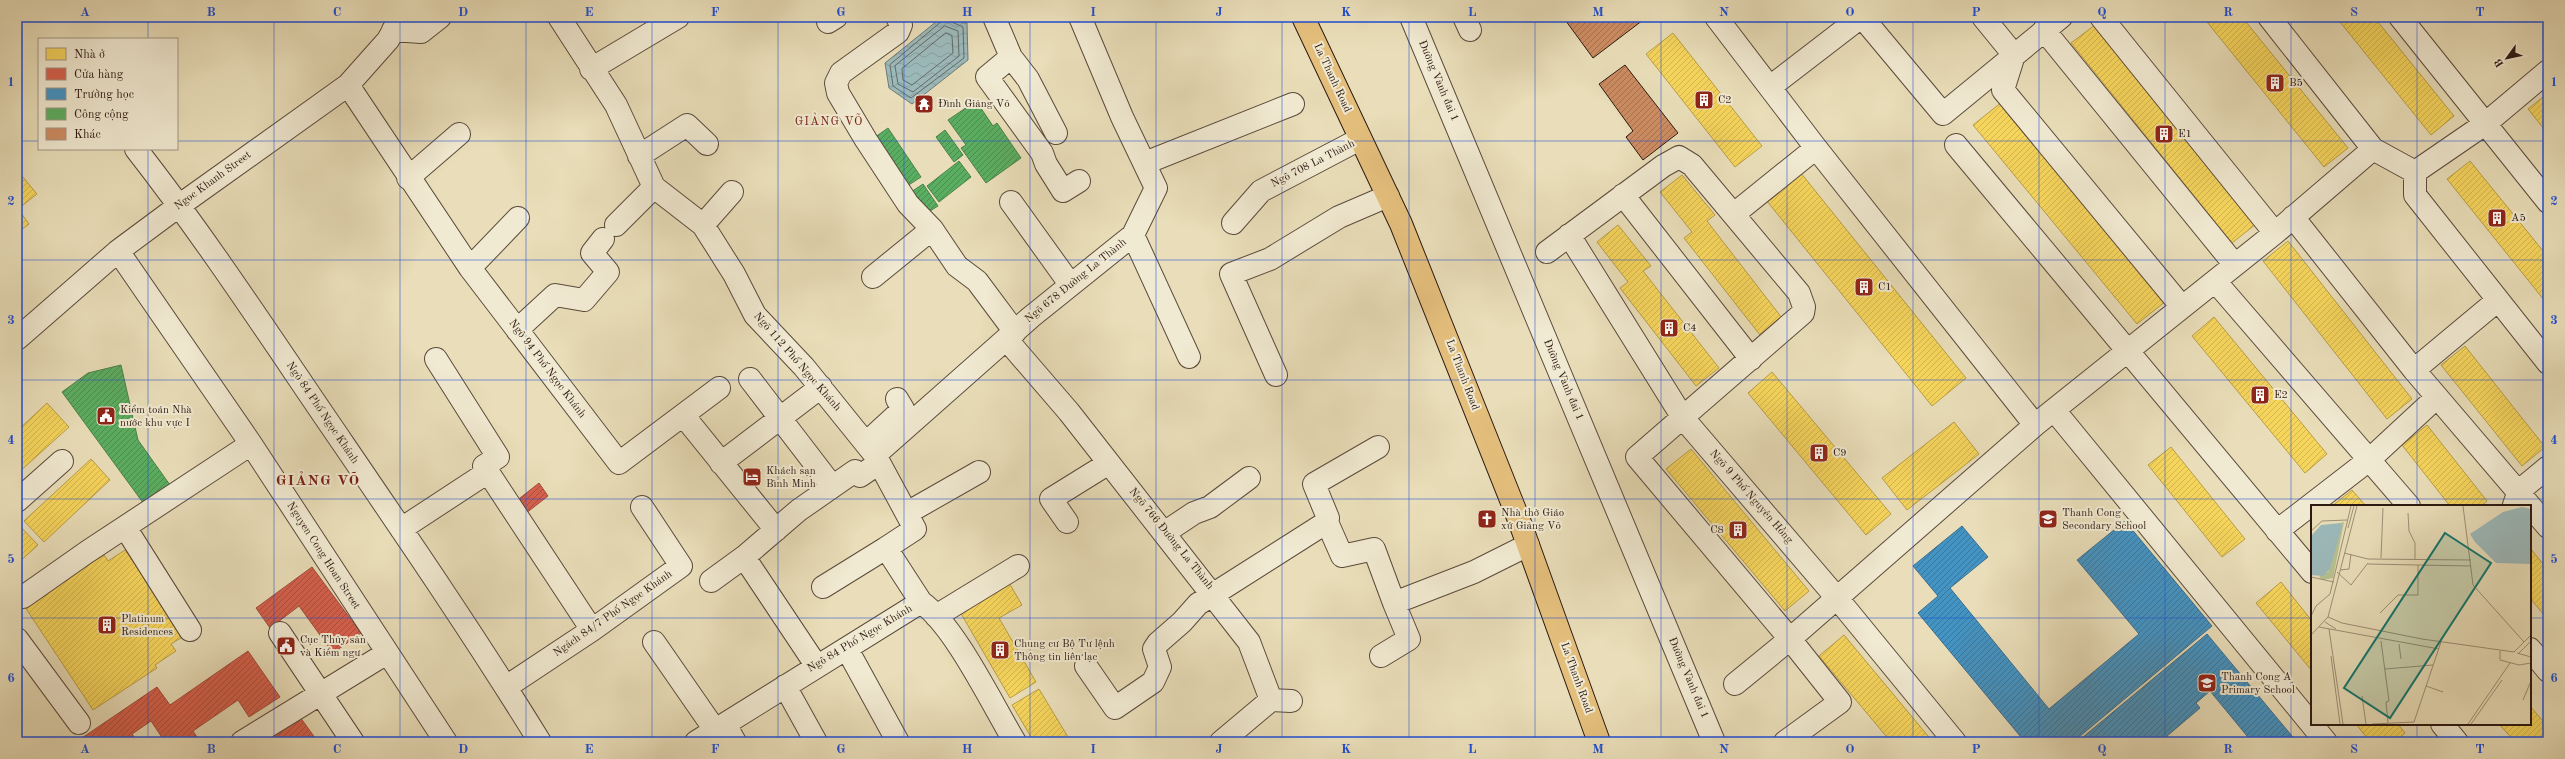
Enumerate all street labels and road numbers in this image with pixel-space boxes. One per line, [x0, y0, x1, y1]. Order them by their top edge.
street label: Đường Vành đai 1 [1416, 39, 1460, 123]
street label: La Thanh Road [1311, 42, 1353, 114]
street label: Ngõ 708 La Thành [1269, 138, 1357, 190]
street label: Ngoc Khanh Street [173, 150, 253, 212]
street label: Ngõ 678 Đường La Thành [1023, 237, 1129, 325]
street label: Ngõ 112 Phố Ngọc Khánh [751, 310, 843, 413]
street label: Ngõ 94 Phố Ngọc Khánh [506, 317, 588, 420]
street label: La Thanh Road [1443, 338, 1481, 412]
street label: Đường Vành đai 1 [1541, 338, 1585, 422]
street label: Ngõ 84 Phố Ngọc Khánh [284, 360, 361, 466]
street label: Ngõ 9 Phố Nguyên Hồng [1707, 447, 1795, 546]
street label: Ngõ 766 Đường La Thành [1127, 486, 1215, 592]
street label: Nguyen Cong Hoan Street [284, 501, 362, 612]
street label: Ngách 84/7 Phố Ngọc Khánh [551, 568, 674, 659]
street label: Ngõ 84 Phố Ngọc Khánh [805, 602, 914, 675]
street label: Đường Vành đai 1 [1666, 636, 1710, 720]
street label: La Thanh Road [1558, 641, 1594, 715]

